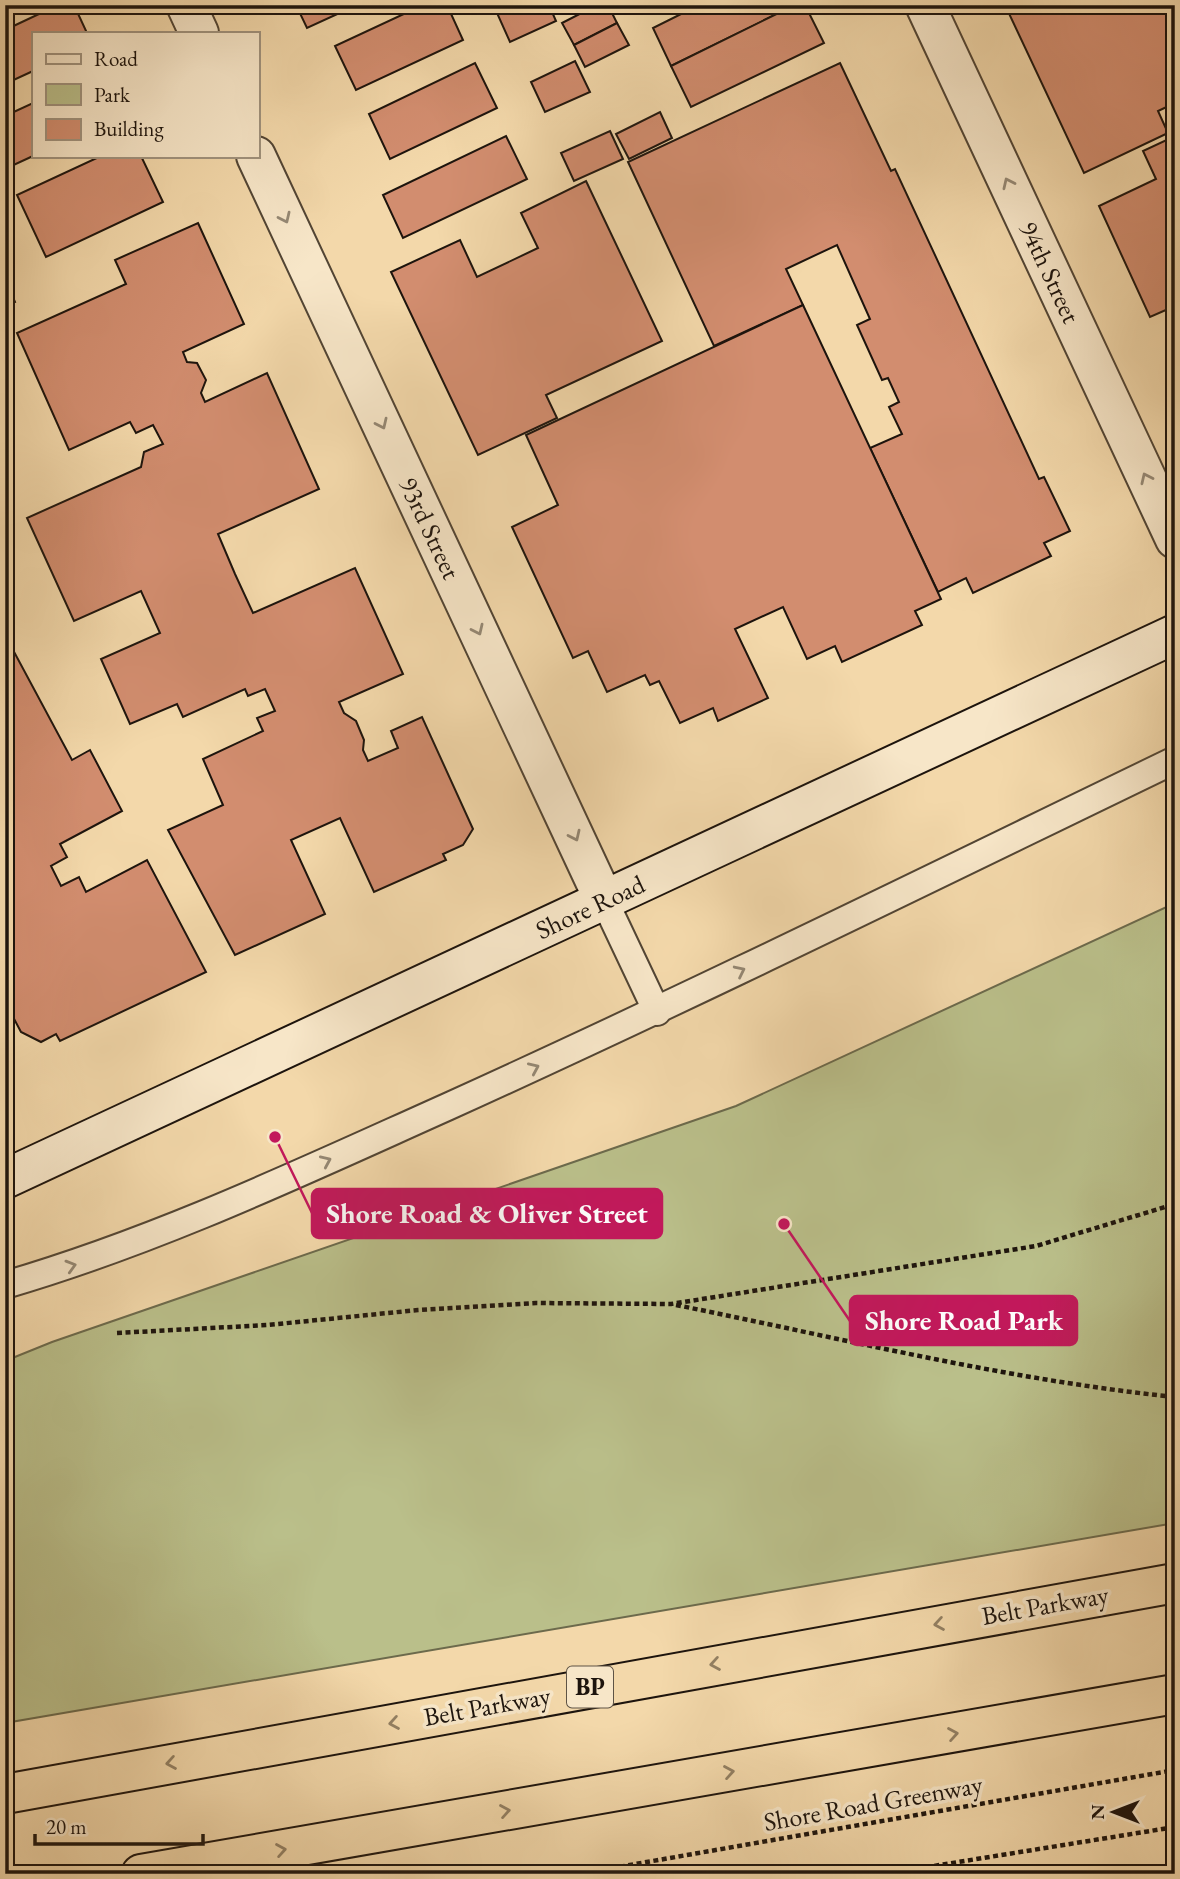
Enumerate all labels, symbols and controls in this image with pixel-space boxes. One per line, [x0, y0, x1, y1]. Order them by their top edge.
legend [32, 32, 259, 158]
text: Road [94, 45, 138, 72]
text: Park [94, 81, 131, 108]
text: Building [94, 115, 164, 142]
one-way arrow [1002, 178, 1016, 190]
one-way arrow [277, 210, 291, 223]
street label: 94th Street [1012, 215, 1088, 329]
one-way arrow [373, 417, 387, 429]
street label: 93rd Street [392, 471, 468, 585]
one-way arrow [1140, 473, 1154, 485]
one-way arrow [470, 623, 484, 635]
one-way arrow [566, 829, 580, 841]
street label: Shore Road [530, 867, 651, 947]
one-way arrow [733, 965, 745, 979]
one-way arrow [527, 1062, 539, 1076]
one-way arrow [319, 1155, 332, 1169]
callout: Shore Road & Oliver Street [312, 1189, 662, 1238]
text: Shore Road & Oliver Street [326, 1195, 648, 1231]
one-way arrow [65, 1259, 77, 1274]
callout: Shore Road Park [850, 1296, 1077, 1345]
text: Shore Road Park [865, 1302, 1064, 1338]
street label: Belt Parkway [979, 1577, 1112, 1633]
one-way arrow [933, 1616, 945, 1631]
one-way arrow [709, 1656, 721, 1671]
road number: BP [567, 1666, 613, 1708]
street label: Belt Parkway [421, 1678, 554, 1734]
one-way arrow [389, 1714, 401, 1729]
one-way arrow [947, 1727, 959, 1742]
one-way arrow [165, 1755, 177, 1770]
one-way arrow [723, 1765, 735, 1780]
street label: Shore Road Greenway [761, 1767, 986, 1839]
north arrow [1078, 1778, 1148, 1848]
scale bar [35, 1802, 203, 1846]
one-way arrow [499, 1804, 511, 1819]
text: N [1085, 1804, 1110, 1820]
text: 20 m [46, 1813, 87, 1840]
one-way arrow [275, 1843, 287, 1858]

